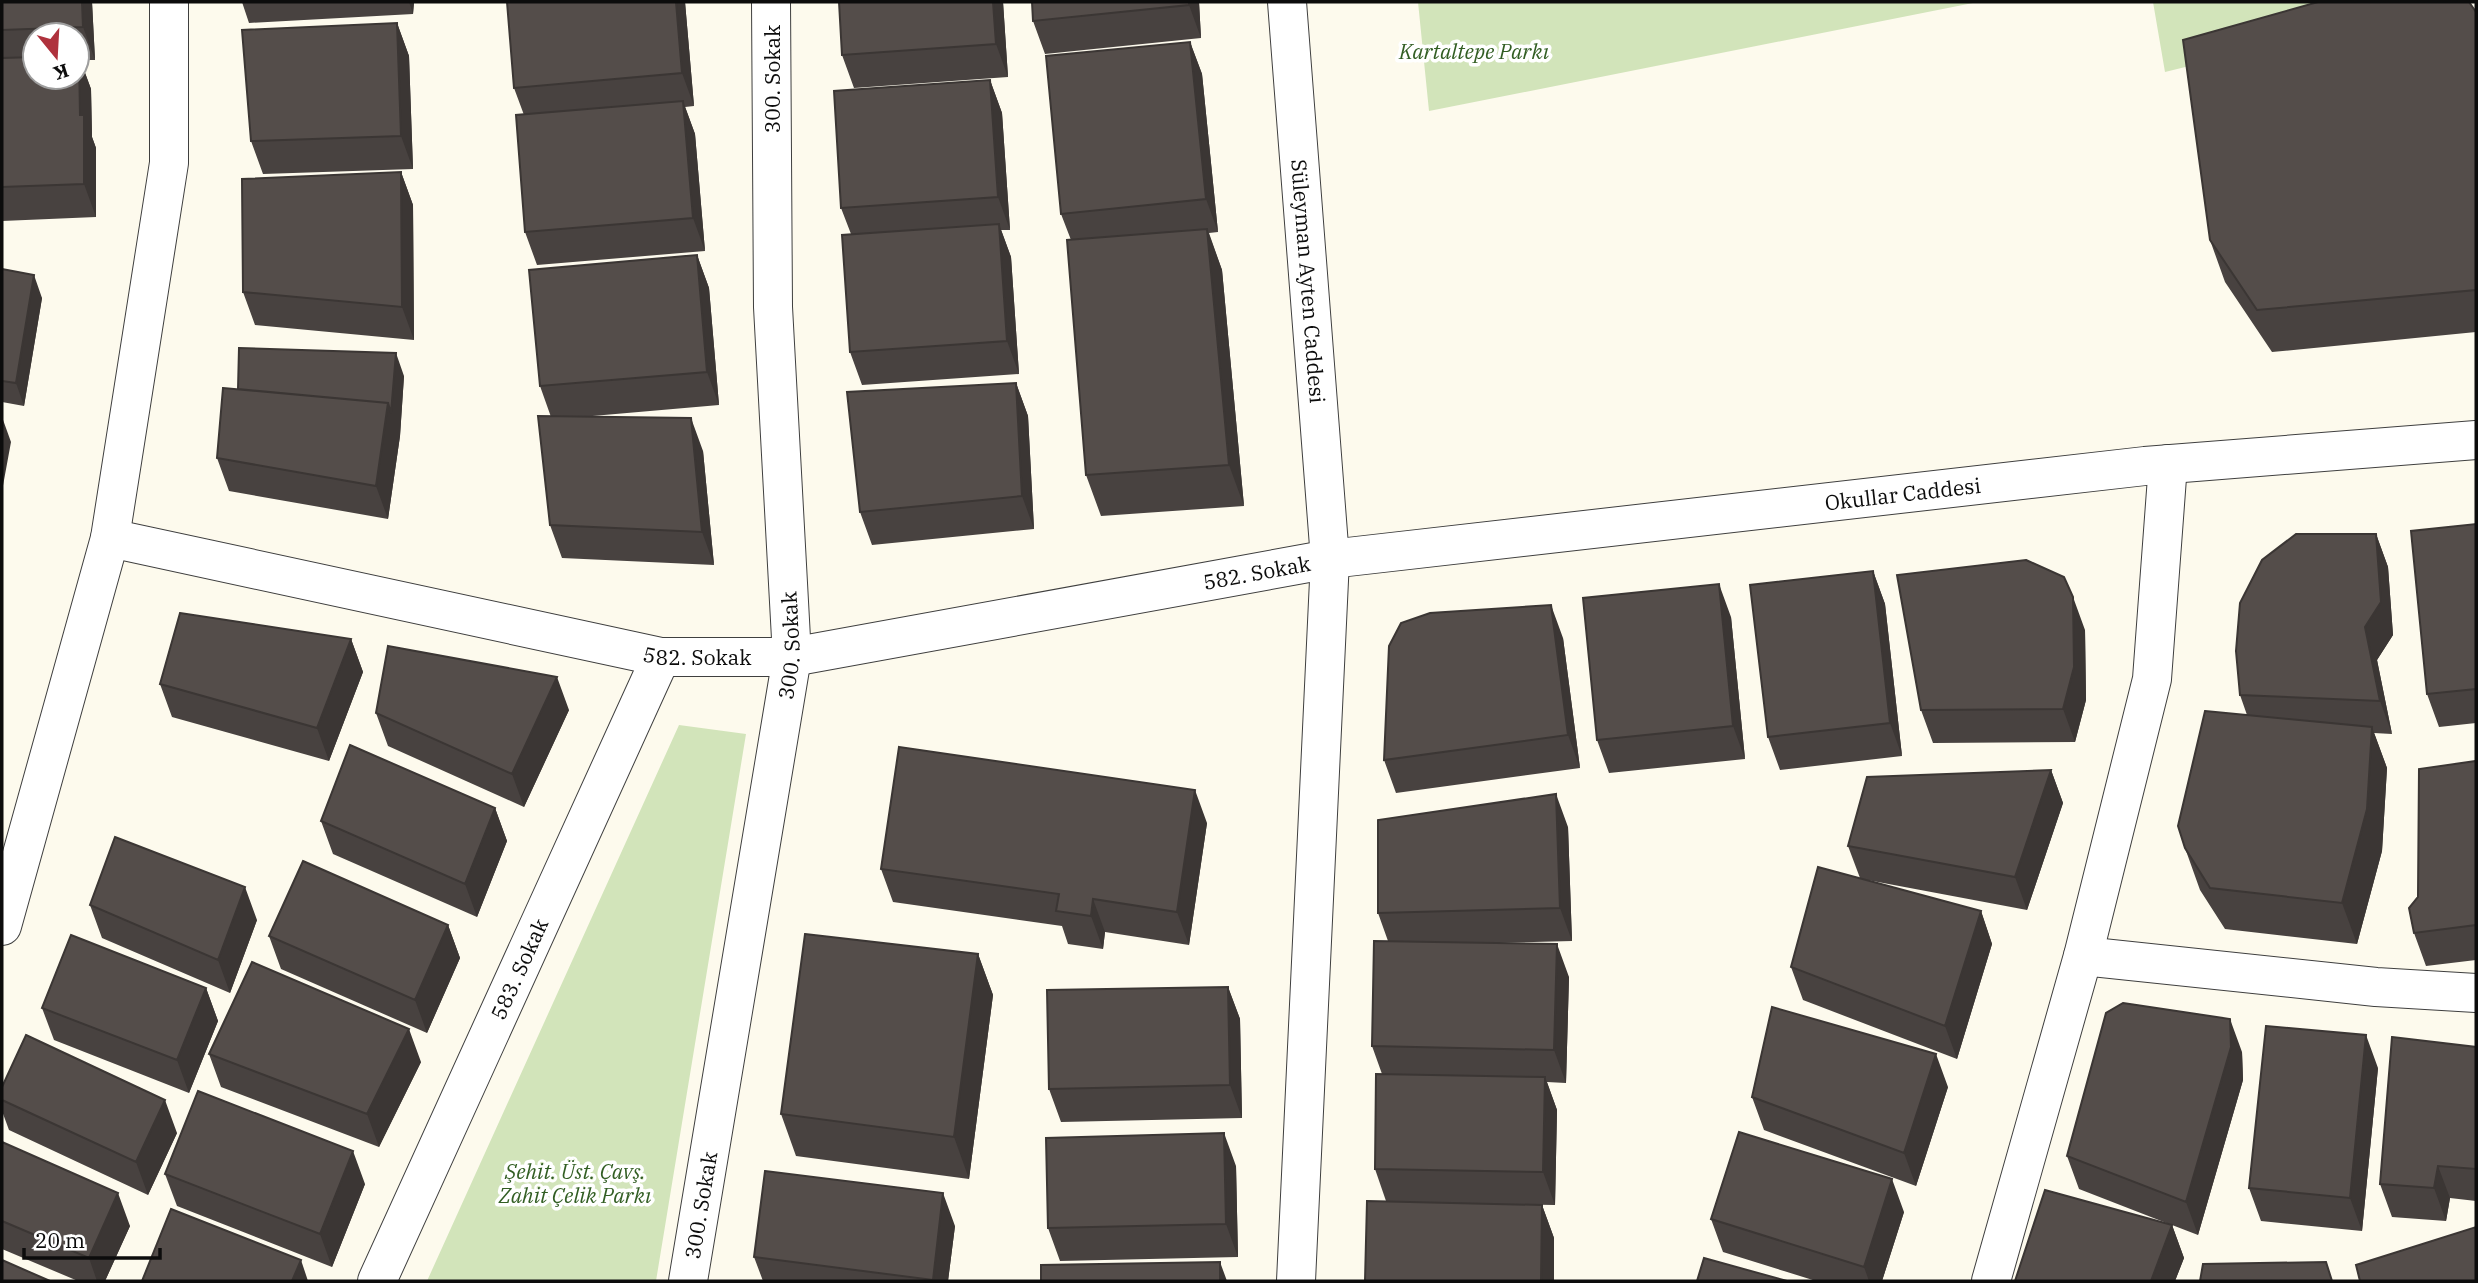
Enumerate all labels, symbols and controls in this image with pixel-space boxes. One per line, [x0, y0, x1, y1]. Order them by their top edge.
north arrow [21, 21, 91, 91]
street label: 300. Sokak [758, 24, 786, 133]
park label: Kartaltepe Parkı [1398, 37, 1550, 65]
text: K [50, 59, 72, 86]
street label: Süleyman Ayten Caddesi [1285, 158, 1332, 404]
street label: Okullar Caddesi [1823, 471, 1982, 516]
street label: 582. Sokak [1201, 549, 1313, 596]
street label: 300. Sokak [771, 590, 806, 702]
street label: 582. Sokak [640, 640, 752, 671]
street label: 583. Sokak [484, 913, 555, 1024]
street label: 300. Sokak [678, 1148, 724, 1261]
park label: Şehit. Üst. Çavş. Zahit Çelik Parkı [498, 1157, 652, 1209]
scale bar [24, 1216, 161, 1260]
text: 20 m [35, 1226, 85, 1254]

